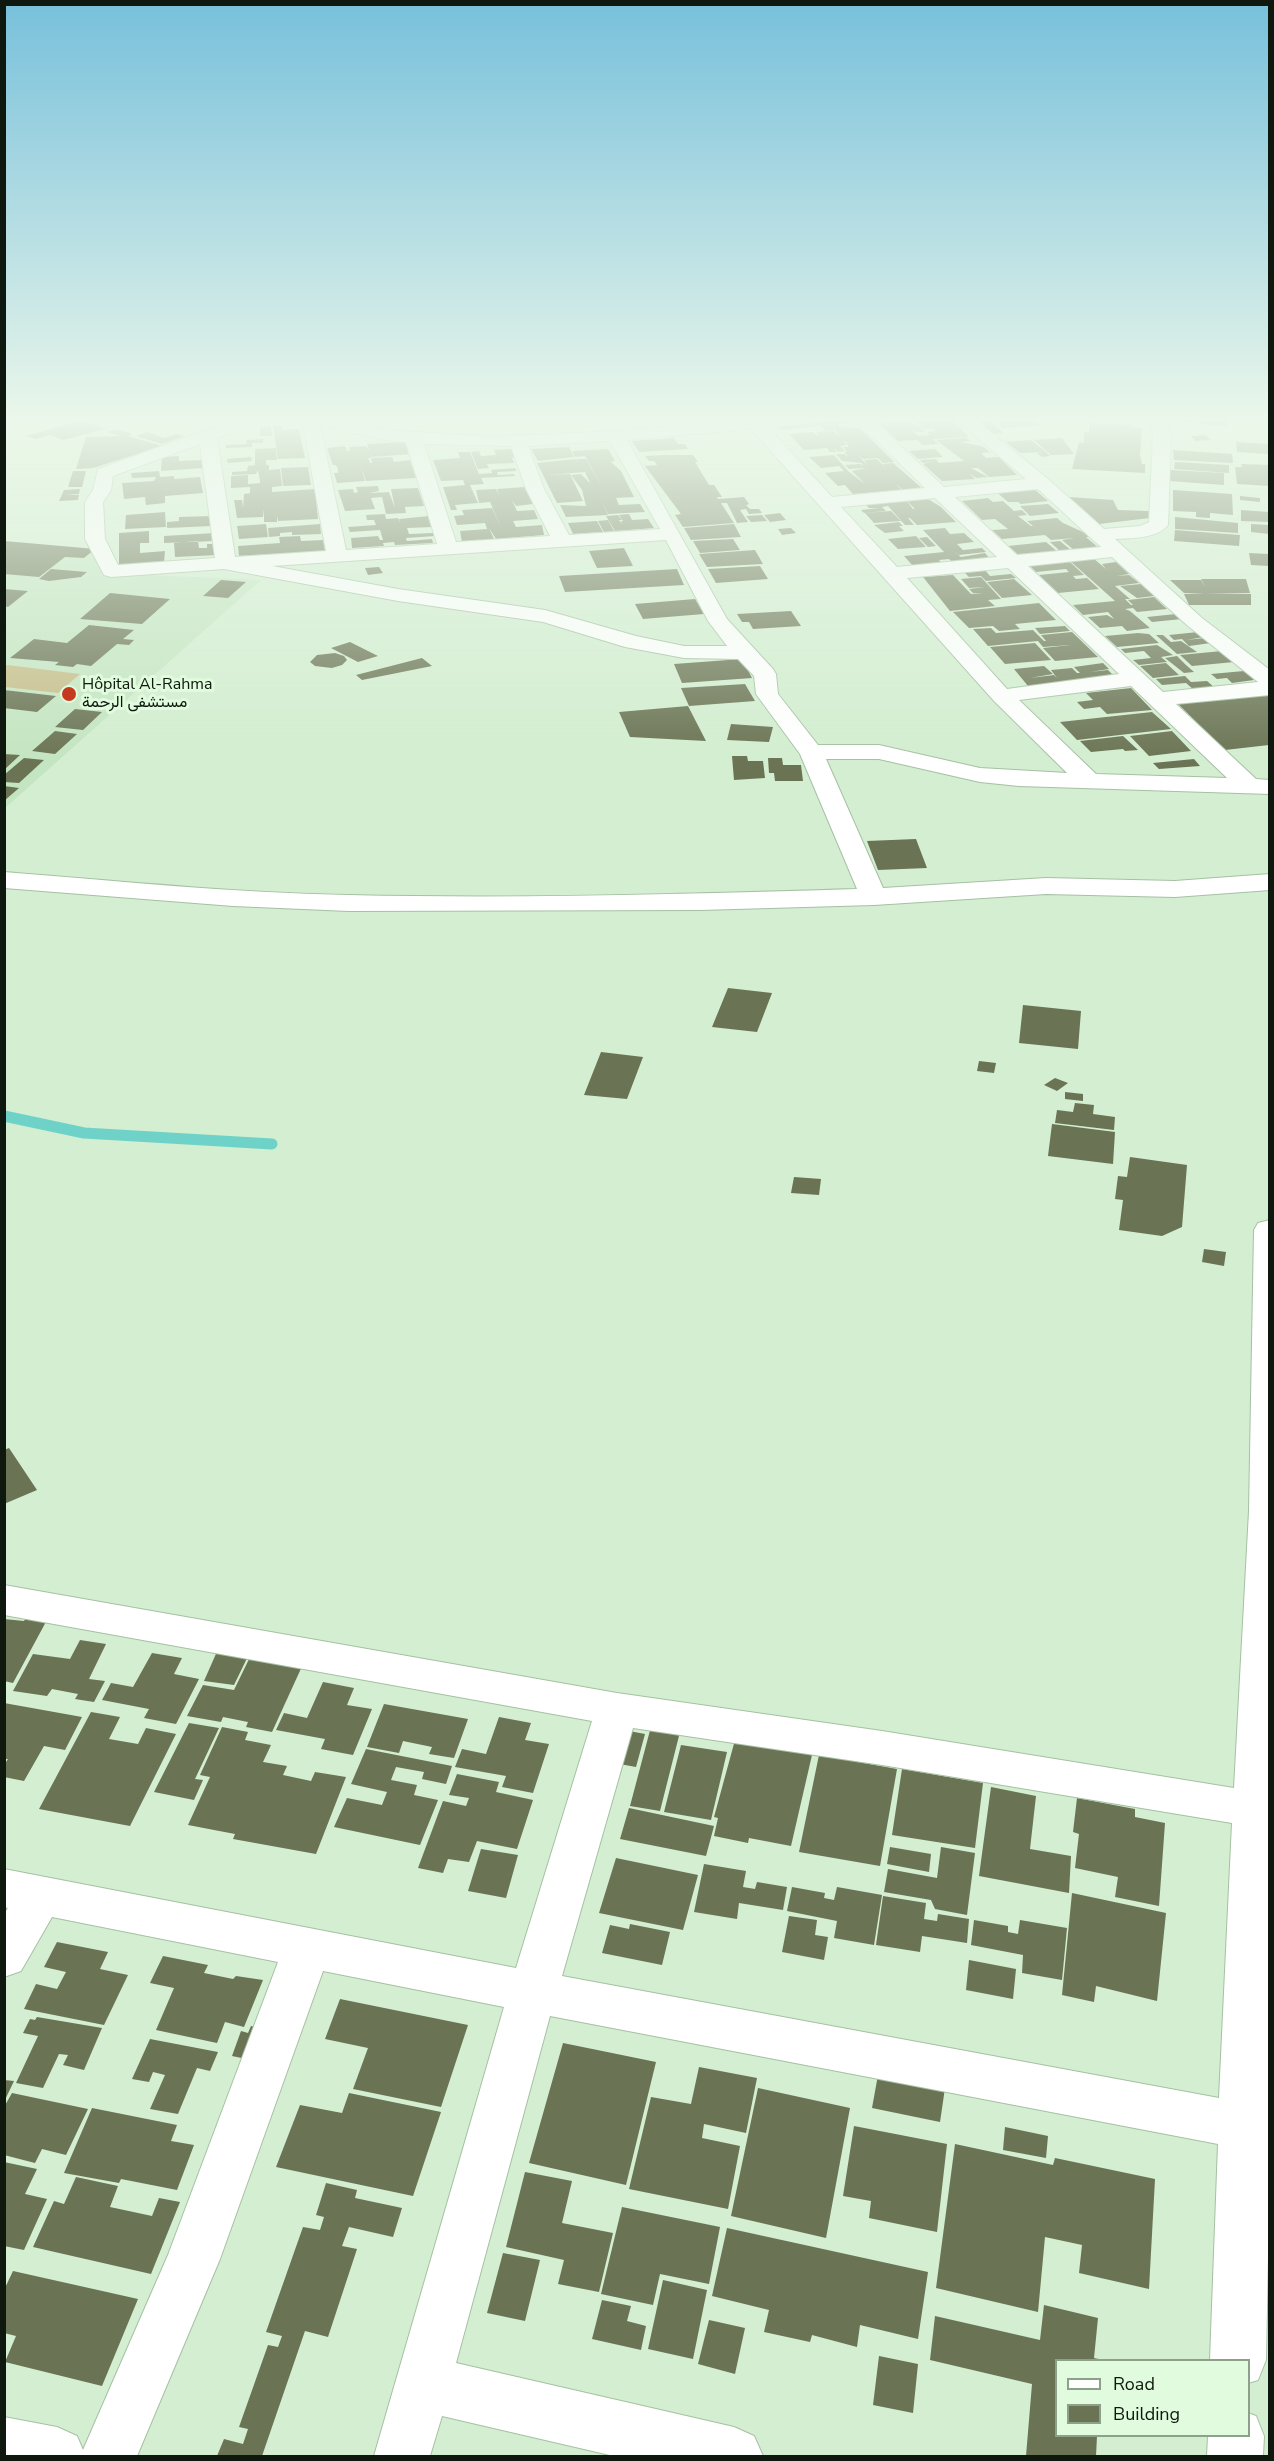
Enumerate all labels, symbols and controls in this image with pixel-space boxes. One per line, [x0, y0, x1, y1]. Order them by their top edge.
place label: Hôpital Al-Rahma مستشفى الرحمة [82, 675, 213, 713]
marker: Hôpital Al-Rahma مستشفى الرحمة [60, 685, 78, 703]
legend [1055, 2359, 1250, 2437]
text: Road [1113, 2372, 1155, 2396]
text: Building [1113, 2402, 1180, 2426]

